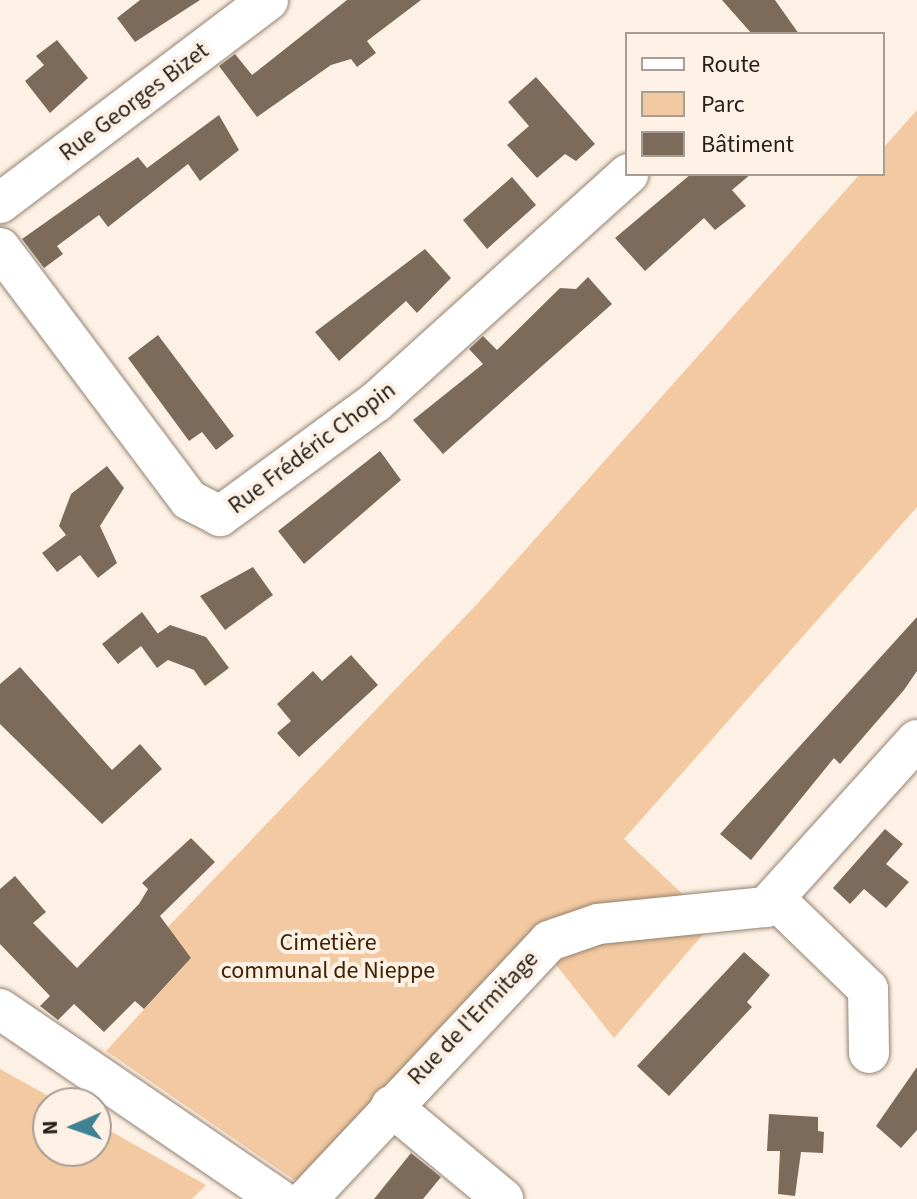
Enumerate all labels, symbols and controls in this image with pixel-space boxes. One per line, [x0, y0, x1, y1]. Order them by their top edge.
legend [625, 32, 885, 176]
street label: Rue Georges Bizet [54, 36, 214, 168]
text: Route [701, 47, 760, 82]
text: Parc [701, 87, 745, 122]
text: Bâtiment [701, 127, 794, 162]
street label: Rue Frédéric Chopin [223, 376, 401, 520]
park label: Cimetière communal de Nieppe [221, 929, 435, 985]
street label: Rue de l'Ermitage [402, 945, 544, 1091]
north arrow [32, 1087, 112, 1167]
text: N [34, 1120, 66, 1136]

